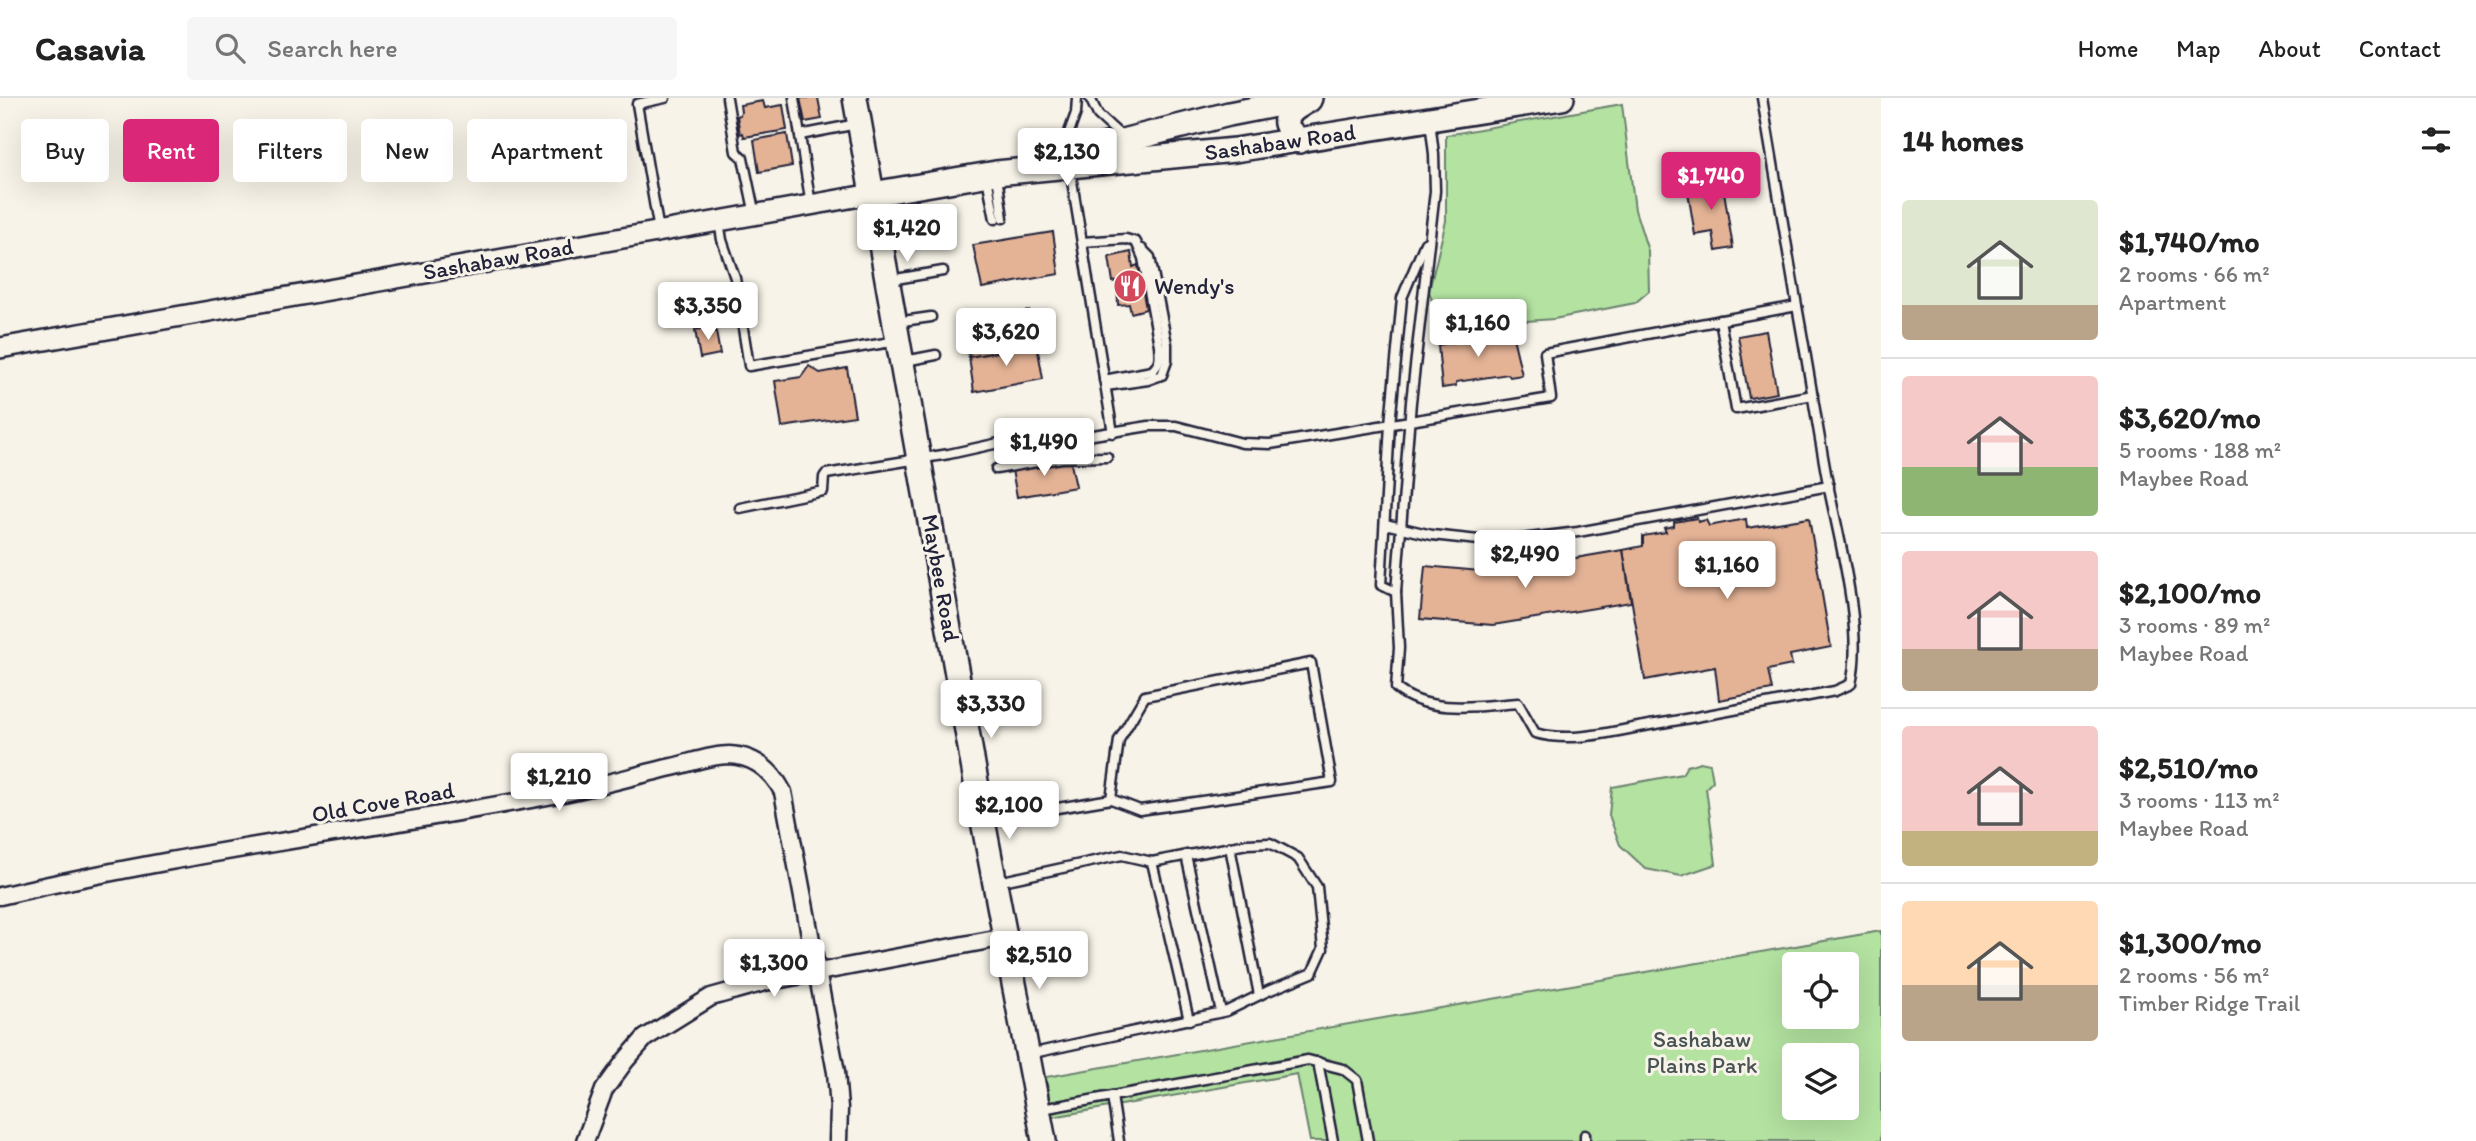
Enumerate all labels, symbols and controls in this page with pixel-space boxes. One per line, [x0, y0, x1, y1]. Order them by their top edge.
search box [187, 17, 677, 80]
text: Casavia [35, 29, 145, 68]
icon: search [211, 29, 249, 67]
text: Search here [267, 32, 398, 64]
text: Home [2078, 34, 2138, 63]
text: Map [2176, 34, 2220, 63]
text: About [2258, 34, 2321, 63]
text: Contact [2359, 34, 2441, 63]
street label: Sashabaw Road [1203, 118, 1357, 166]
chip: Buy [21, 119, 109, 182]
chip: Rent [123, 119, 219, 182]
chip: Filters [233, 119, 347, 182]
chip: New [361, 119, 453, 182]
chip: Apartment [467, 119, 627, 182]
icon: filters [2417, 121, 2455, 159]
text: 14 homes [1902, 122, 2024, 159]
pin: $2,130 [1010, 129, 1124, 188]
text: $2,130 [1034, 137, 1100, 165]
pin: $1,740 [1654, 152, 1768, 212]
text: $1,740 [1677, 161, 1745, 189]
pin: $1,420 [850, 204, 964, 264]
text: $1,420 [873, 213, 941, 241]
text: $1,740/mo [2119, 223, 2260, 260]
icon: home [1958, 228, 2042, 312]
street label: Sashabaw Road [421, 232, 575, 286]
text: 2 rooms · 66 m² [2119, 260, 2270, 288]
restaurant icon: Wendy's [1111, 267, 1149, 305]
place label: Wendy's [1154, 272, 1235, 300]
pin: $3,350 [651, 282, 765, 342]
text: Apartment [2119, 288, 2226, 316]
text: $3,350 [674, 291, 742, 319]
pin: $1,160 [1421, 300, 1535, 359]
pin: $3,620 [949, 308, 1063, 368]
text: $1,160 [1446, 308, 1510, 336]
text: $3,620 [972, 317, 1040, 345]
text: $3,620/mo [2119, 399, 2261, 436]
icon: home [1958, 404, 2042, 488]
pin: $1,490 [987, 418, 1101, 478]
text: $1,490 [1010, 427, 1078, 455]
text: 5 rooms · 188 m² [2119, 436, 2281, 464]
text: Maybee Road [2119, 464, 2248, 492]
street label: Maybee Road [916, 512, 966, 644]
pin: $2,490 [1468, 531, 1582, 590]
text: $2,490 [1490, 539, 1560, 567]
pin: $1,160 [1670, 542, 1784, 601]
text: $1,160 [1695, 550, 1759, 578]
text: $2,100/mo [2119, 574, 2261, 611]
icon: home [1958, 579, 2042, 663]
text: 3 rooms · 89 m² [2119, 611, 2270, 639]
text: Maybee Road [2119, 639, 2248, 667]
pin: $3,330 [934, 680, 1048, 740]
text: $3,330 [957, 689, 1025, 717]
text: $2,510/mo [2119, 749, 2258, 786]
pin: $1,210 [502, 754, 616, 813]
icon: home [1958, 754, 2042, 838]
text: $1,210 [527, 762, 591, 790]
street label: Old Cove Road [309, 776, 457, 828]
pin: $2,100 [952, 782, 1066, 841]
text: 3 rooms · 113 m² [2119, 786, 2280, 814]
text: $2,100 [975, 790, 1043, 818]
text: Maybee Road [2119, 814, 2248, 842]
text: $1,300/mo [2119, 924, 2262, 961]
icon: home [1958, 929, 2042, 1013]
pin: $2,510 [982, 932, 1096, 991]
pin: $1,300 [717, 940, 831, 999]
text: $2,510 [1006, 940, 1072, 968]
text: $1,300 [740, 948, 808, 976]
map controls [1782, 952, 1859, 1120]
button: locate [1782, 952, 1859, 1029]
text: 2 rooms · 56 m² [2119, 961, 2270, 989]
text: Timber Ridge Trail [2119, 989, 2300, 1017]
park label: Sashabaw Plains Park [1646, 1025, 1758, 1079]
button: layers [1782, 1043, 1859, 1120]

